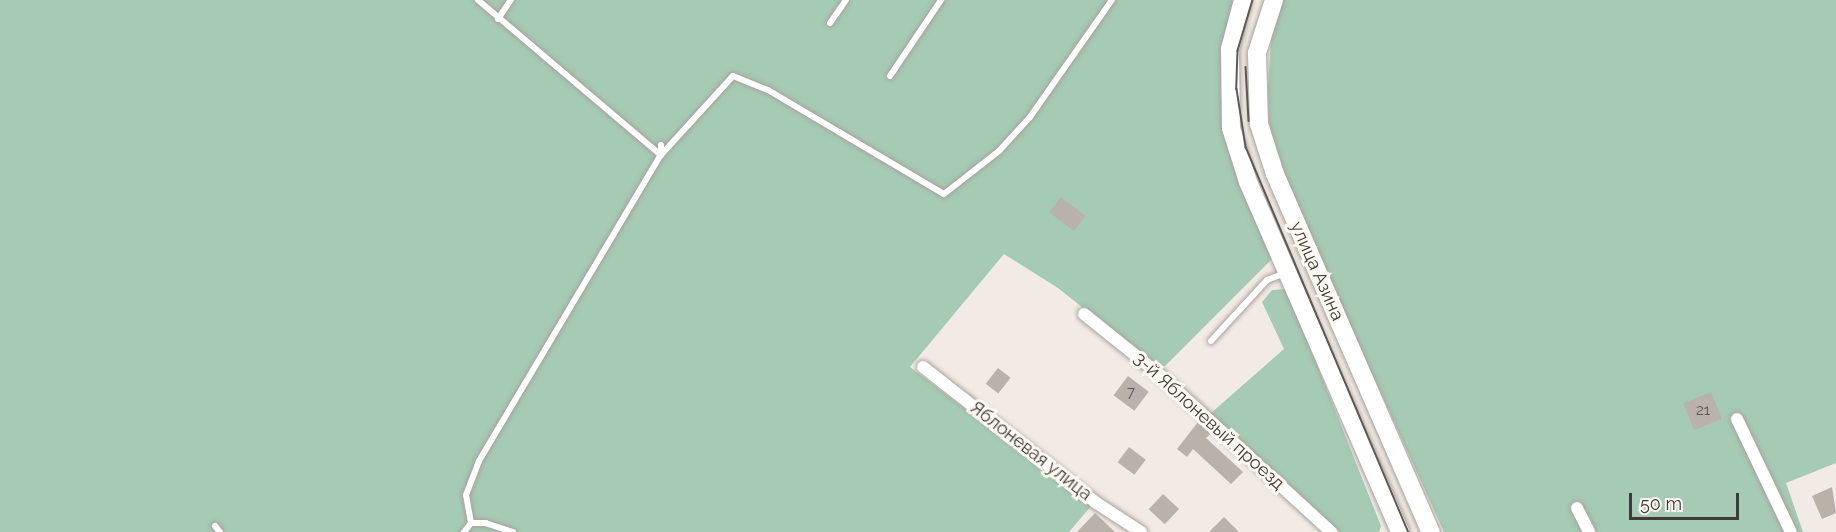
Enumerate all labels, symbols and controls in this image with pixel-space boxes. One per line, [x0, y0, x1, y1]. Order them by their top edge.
street label: улица Азина [1285, 218, 1349, 324]
street label: 3-й Яблоневый проезд [1129, 348, 1289, 494]
house number: 7 [1127, 384, 1135, 402]
street label: Яблоневая улица [966, 397, 1096, 505]
house number: 21 [1696, 402, 1710, 420]
scale bar [1632, 481, 1742, 519]
text: 50 m [1640, 493, 1682, 514]

